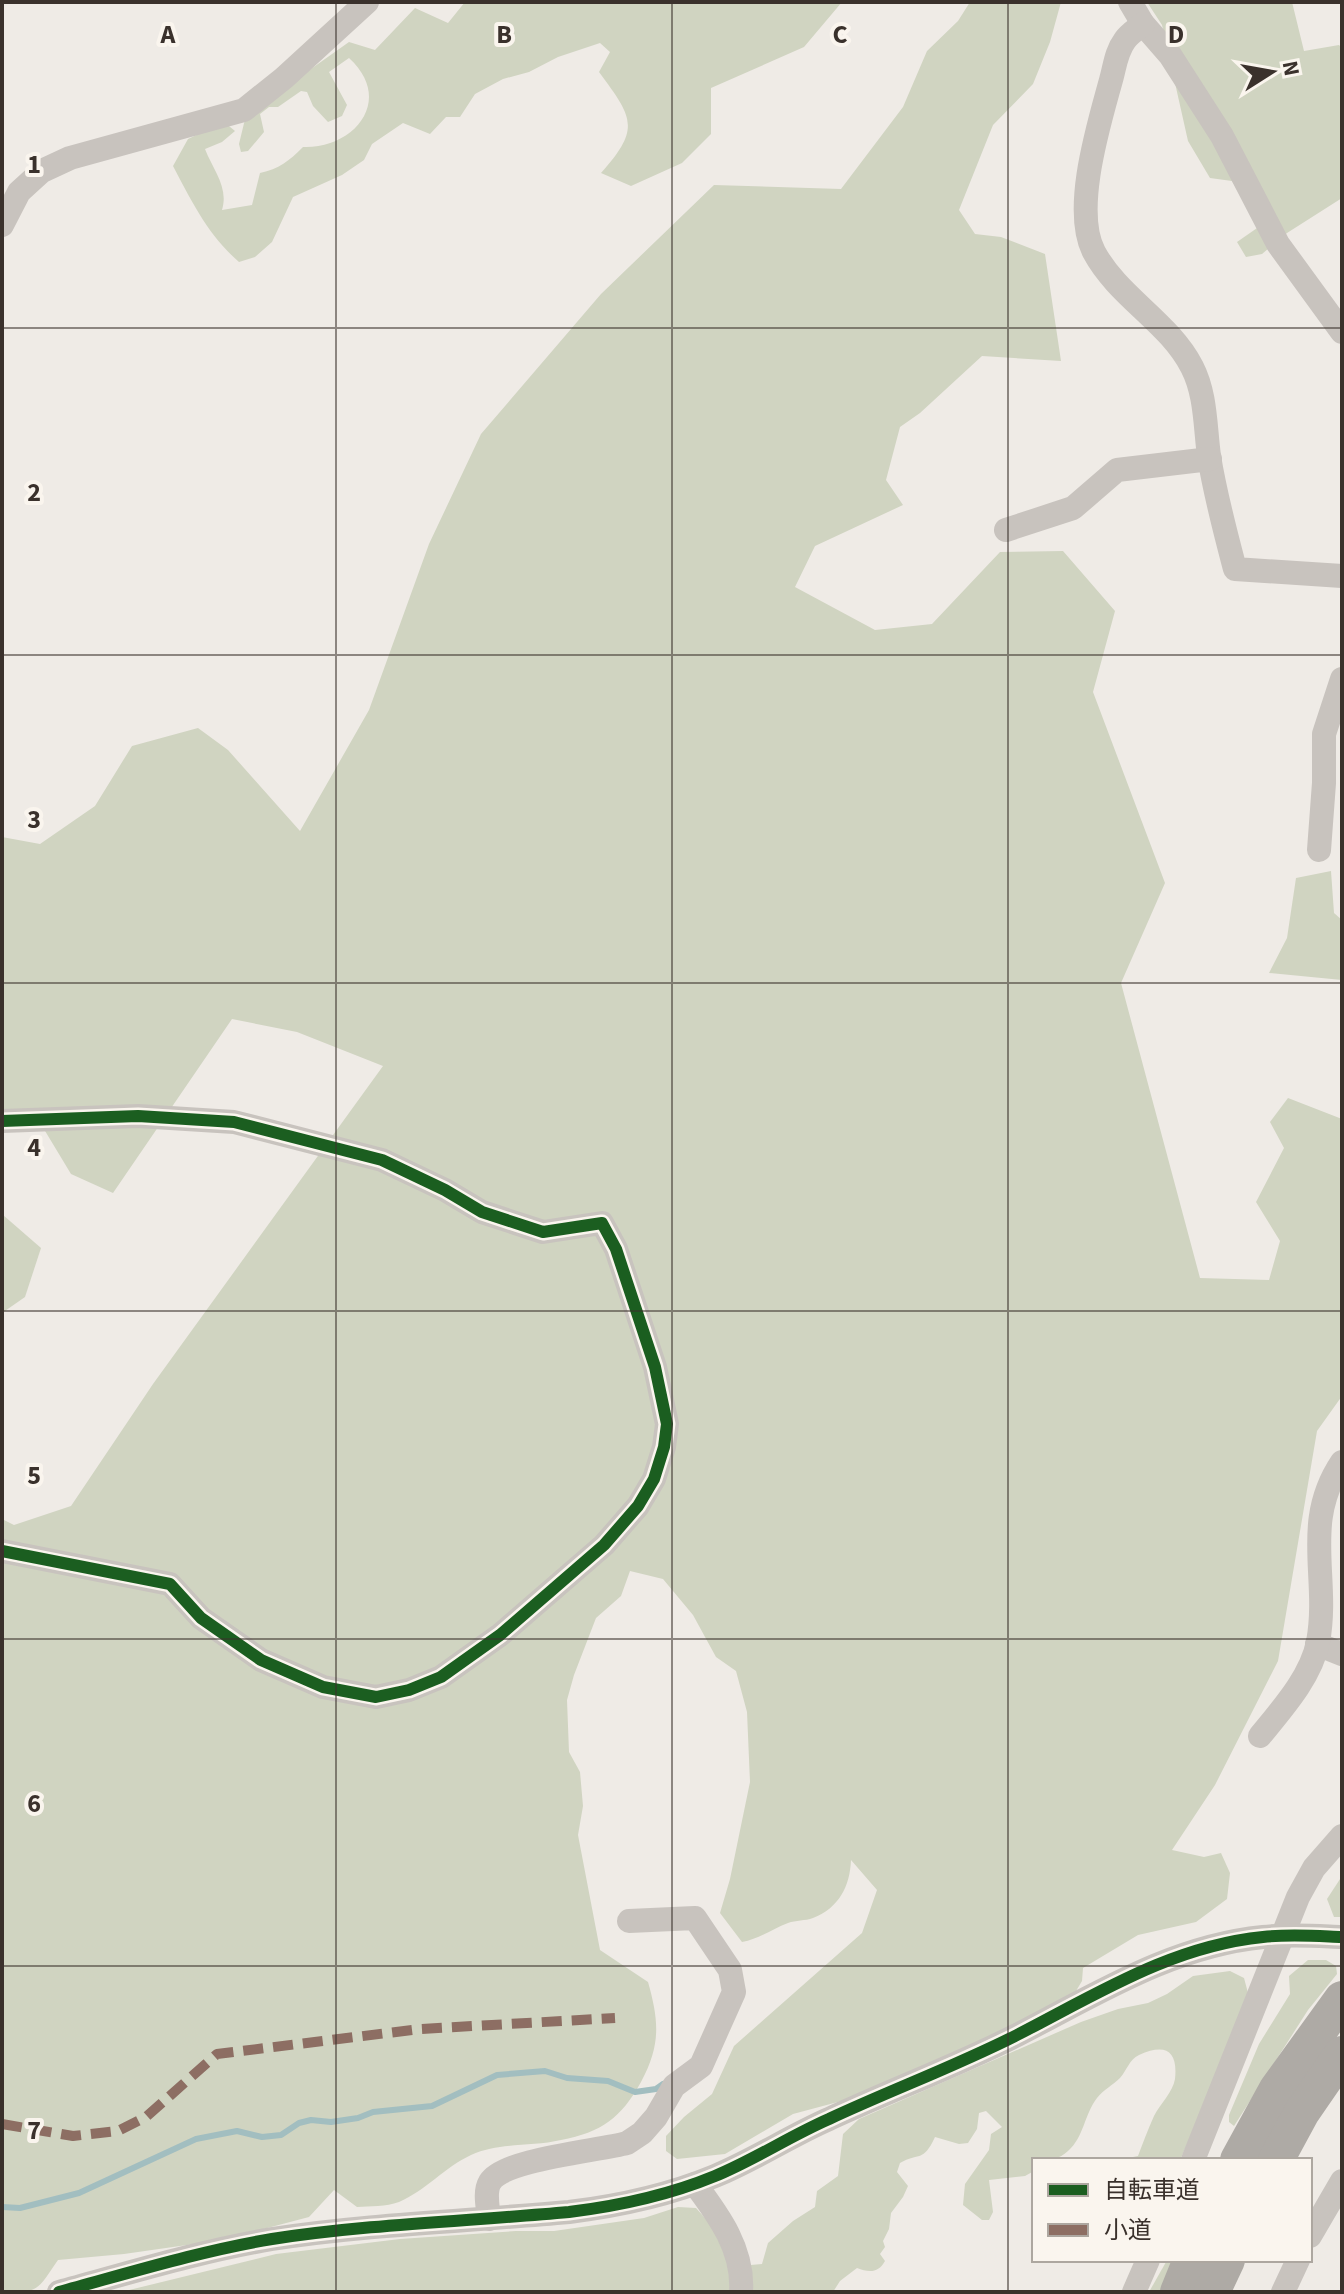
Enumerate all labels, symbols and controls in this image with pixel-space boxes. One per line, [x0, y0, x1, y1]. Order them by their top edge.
text: A [160, 16, 177, 53]
text: B [496, 16, 512, 53]
text: C [832, 16, 848, 53]
text: D [1168, 16, 1184, 53]
north arrow [1232, 32, 1312, 112]
text: N [1274, 58, 1308, 79]
text: 1 [27, 146, 41, 183]
text: 2 [27, 474, 41, 511]
text: 3 [27, 801, 41, 838]
text: 4 [27, 1129, 41, 1166]
text: 5 [27, 1457, 41, 1494]
text: 6 [27, 1785, 41, 1822]
text: 7 [27, 2112, 41, 2149]
legend [1032, 2158, 1312, 2262]
text: 自転車道 [1104, 2173, 1200, 2208]
text: 小道 [1104, 2213, 1152, 2248]

